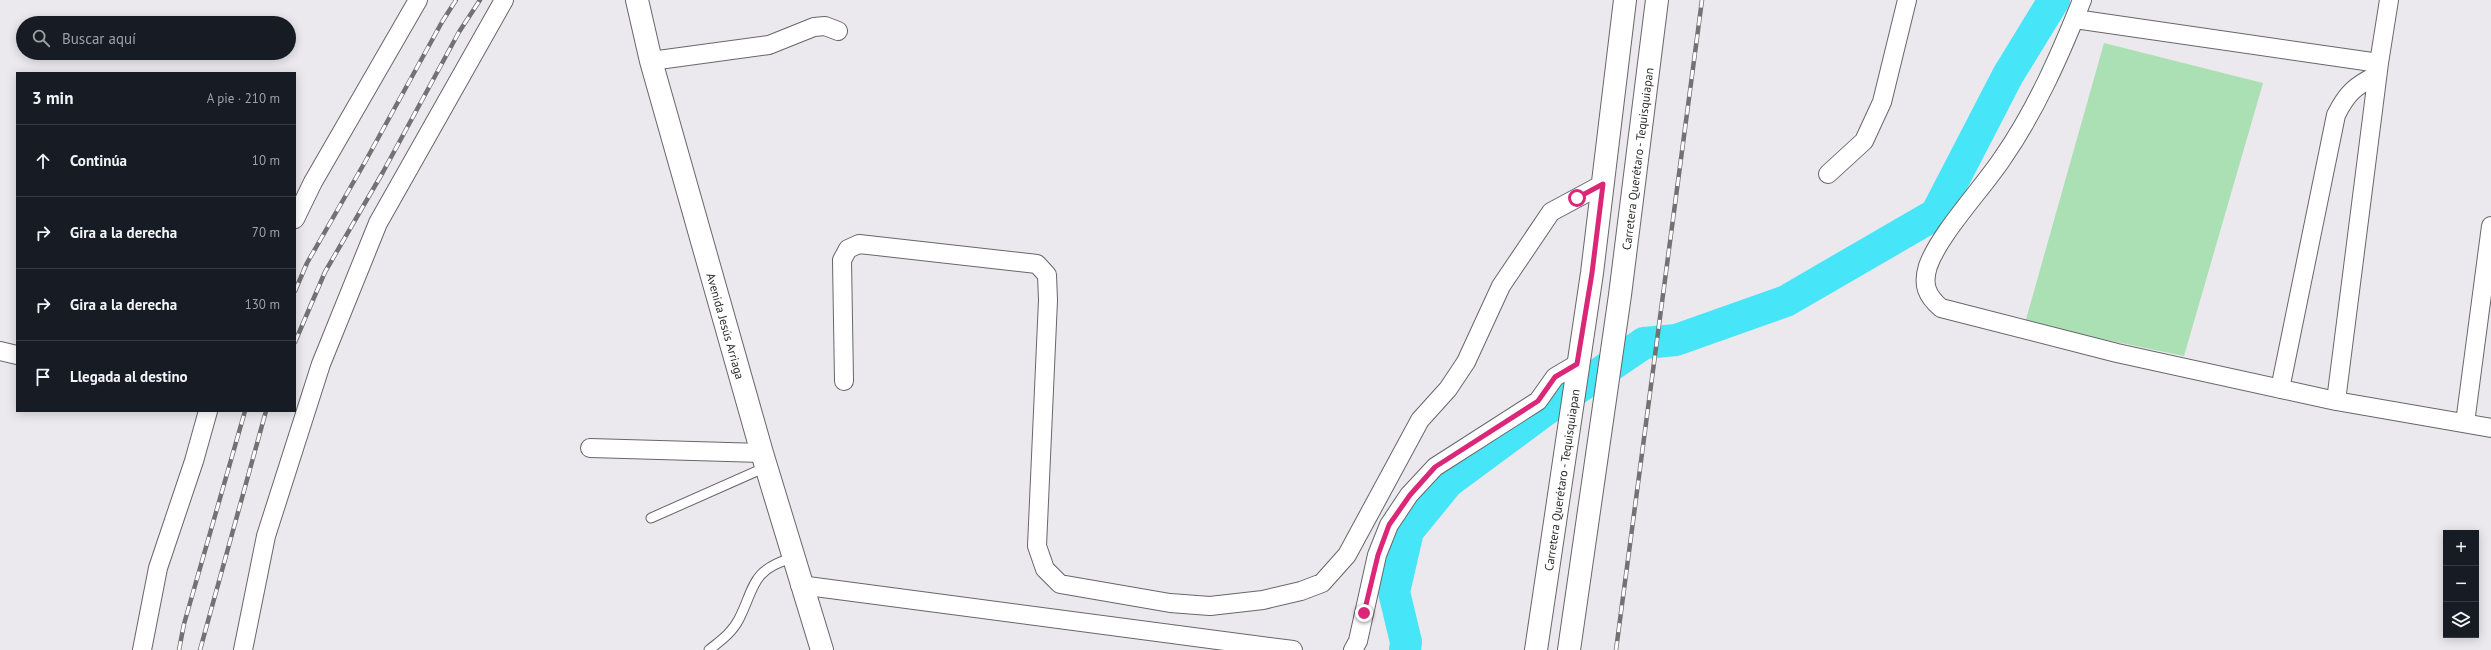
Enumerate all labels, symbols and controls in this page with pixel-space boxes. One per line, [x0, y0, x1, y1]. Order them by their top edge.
search box [16, 16, 296, 60]
icon: search [30, 27, 52, 49]
text: Buscar aquí [62, 29, 136, 48]
street label: Carretera Querétaro - Tequisquiapan [1618, 67, 1656, 251]
text: 3 min [32, 87, 73, 109]
text: A pie · 210 m [207, 90, 280, 107]
icon: ahead [32, 150, 54, 172]
text: Continúa [70, 151, 127, 170]
text: 10 m [252, 152, 280, 169]
route start [1568, 189, 1586, 207]
icon: right [32, 222, 54, 244]
text: Gira a la derecha [70, 223, 177, 242]
text: 70 m [252, 224, 280, 241]
street label: Avenida Jesús Arriaga [704, 271, 748, 381]
icon: right [32, 294, 54, 316]
text: Gira a la derecha [70, 295, 177, 314]
text: 130 m [245, 296, 280, 313]
icon: arrive [32, 366, 54, 388]
text: Llegada al destino [70, 367, 188, 386]
street label: Carretera Querétaro - Tequisquiapan [1540, 388, 1582, 572]
map controls [2443, 530, 2479, 638]
button: + [2443, 530, 2479, 566]
button: − [2443, 566, 2479, 602]
button: layers [2443, 602, 2479, 638]
route end [1355, 604, 1373, 622]

